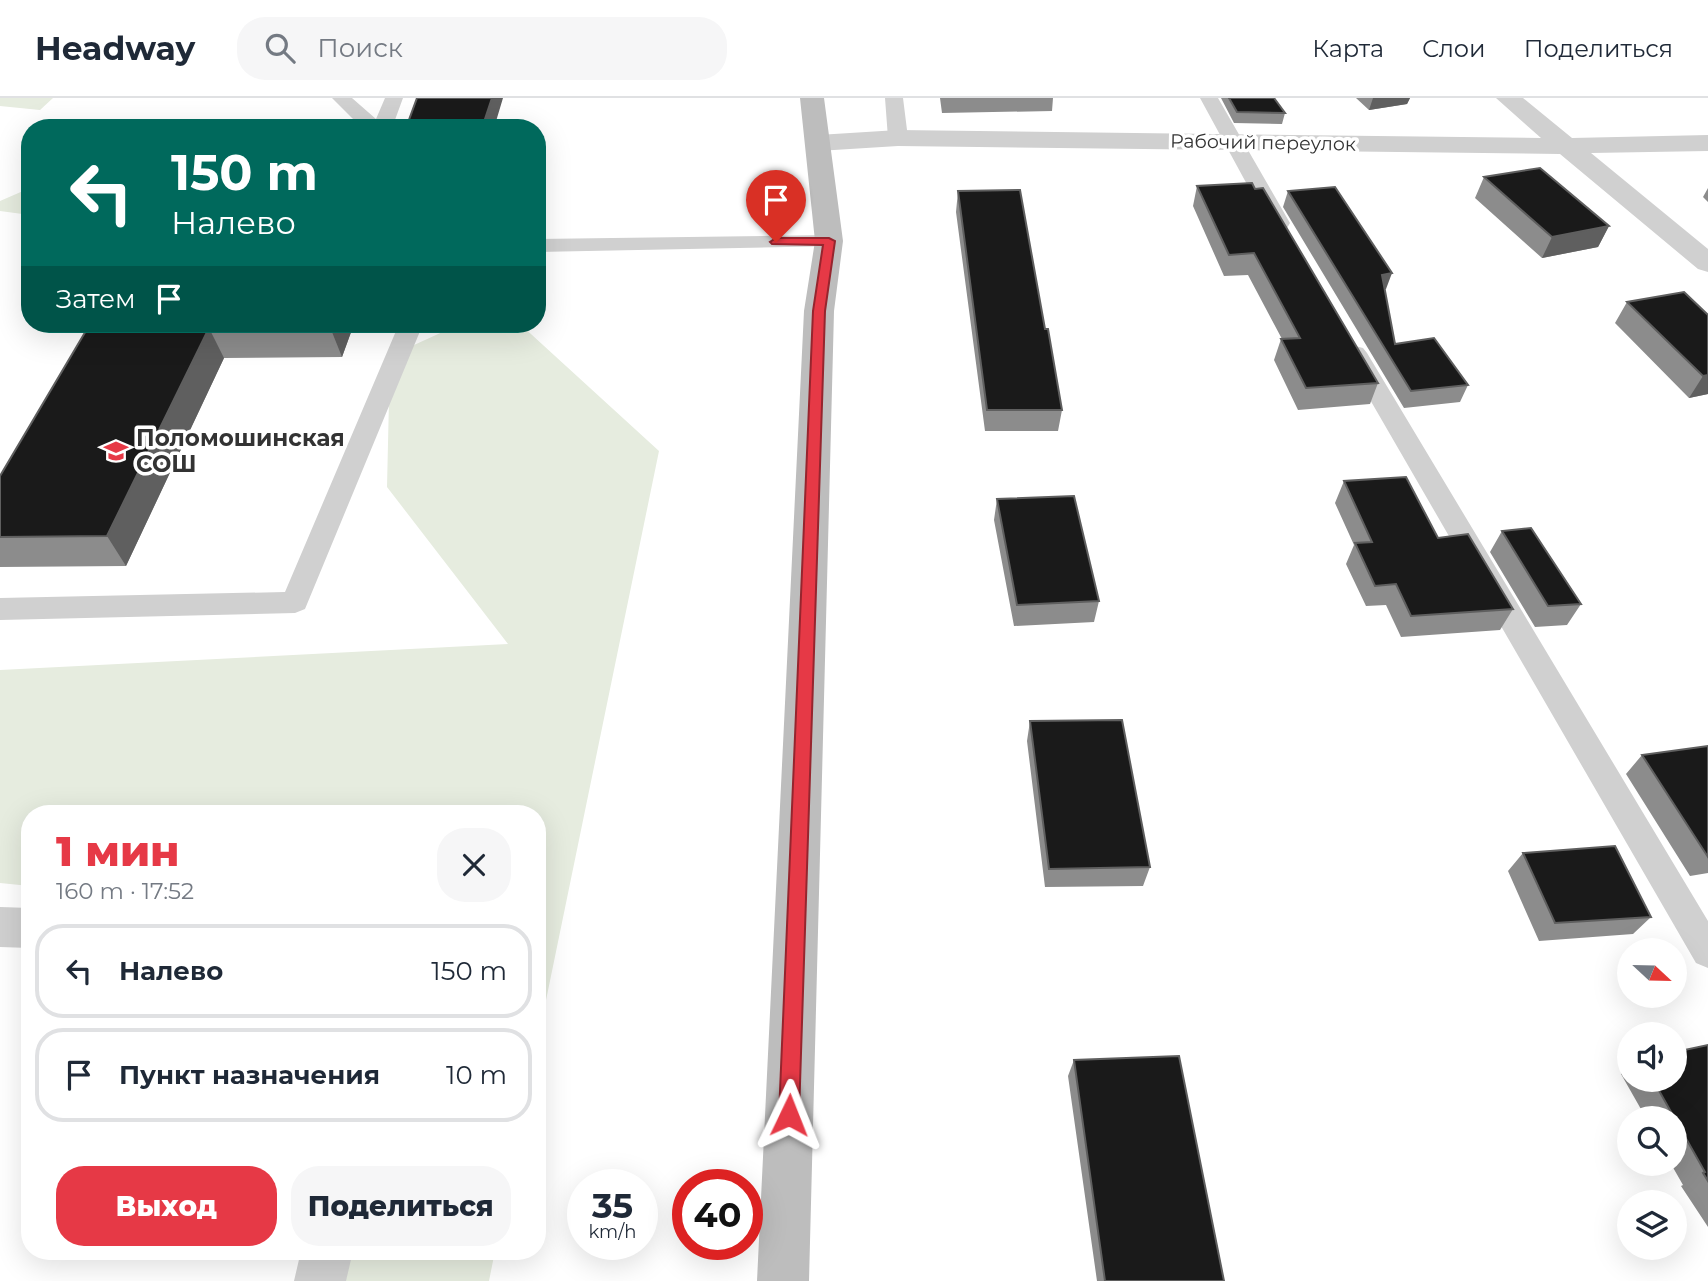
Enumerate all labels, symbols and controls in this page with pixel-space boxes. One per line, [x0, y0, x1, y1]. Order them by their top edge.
search box [237, 17, 727, 80]
text: Headway [35, 28, 195, 68]
icon: search [261, 29, 299, 67]
text: Поиск [317, 32, 403, 64]
text: Карта [1312, 34, 1384, 63]
text: Слои [1422, 34, 1486, 63]
text: Поделиться [1524, 34, 1673, 63]
street label: Рабочий переулок [1170, 129, 1356, 156]
text: 150 m [171, 143, 318, 202]
icon: left [56, 147, 147, 238]
pin [746, 170, 806, 242]
icon: arrive [757, 181, 795, 219]
text: Налево [171, 203, 296, 242]
icon: arrive [150, 280, 188, 318]
text: Затем [56, 283, 136, 315]
place label: Поломошинская СОШ [136, 424, 345, 478]
school or university icon: Поломошинская СОШ [102, 437, 130, 465]
text: 1 мин [56, 825, 180, 877]
button: close [437, 828, 511, 902]
text: 160 m · 17:52 [56, 877, 194, 905]
north arrow [1617, 938, 1687, 1008]
map controls [1617, 938, 1687, 1260]
icon: left [60, 952, 98, 990]
text: Налево [119, 955, 223, 987]
text: 150 m [431, 955, 507, 987]
button: sound [1617, 1022, 1687, 1092]
icon: arrive [60, 1056, 98, 1094]
text: Пункт назначения [119, 1059, 380, 1091]
text: 10 m [446, 1059, 507, 1091]
position arrow [752, 1078, 826, 1152]
button: search [1617, 1106, 1687, 1176]
button: Выход [56, 1166, 277, 1246]
button: Поделиться [291, 1166, 511, 1246]
speed limit sign: 40 [672, 1169, 763, 1260]
text: 35 [592, 1184, 633, 1227]
button: layers [1617, 1190, 1687, 1260]
text: km/h [588, 1221, 637, 1243]

